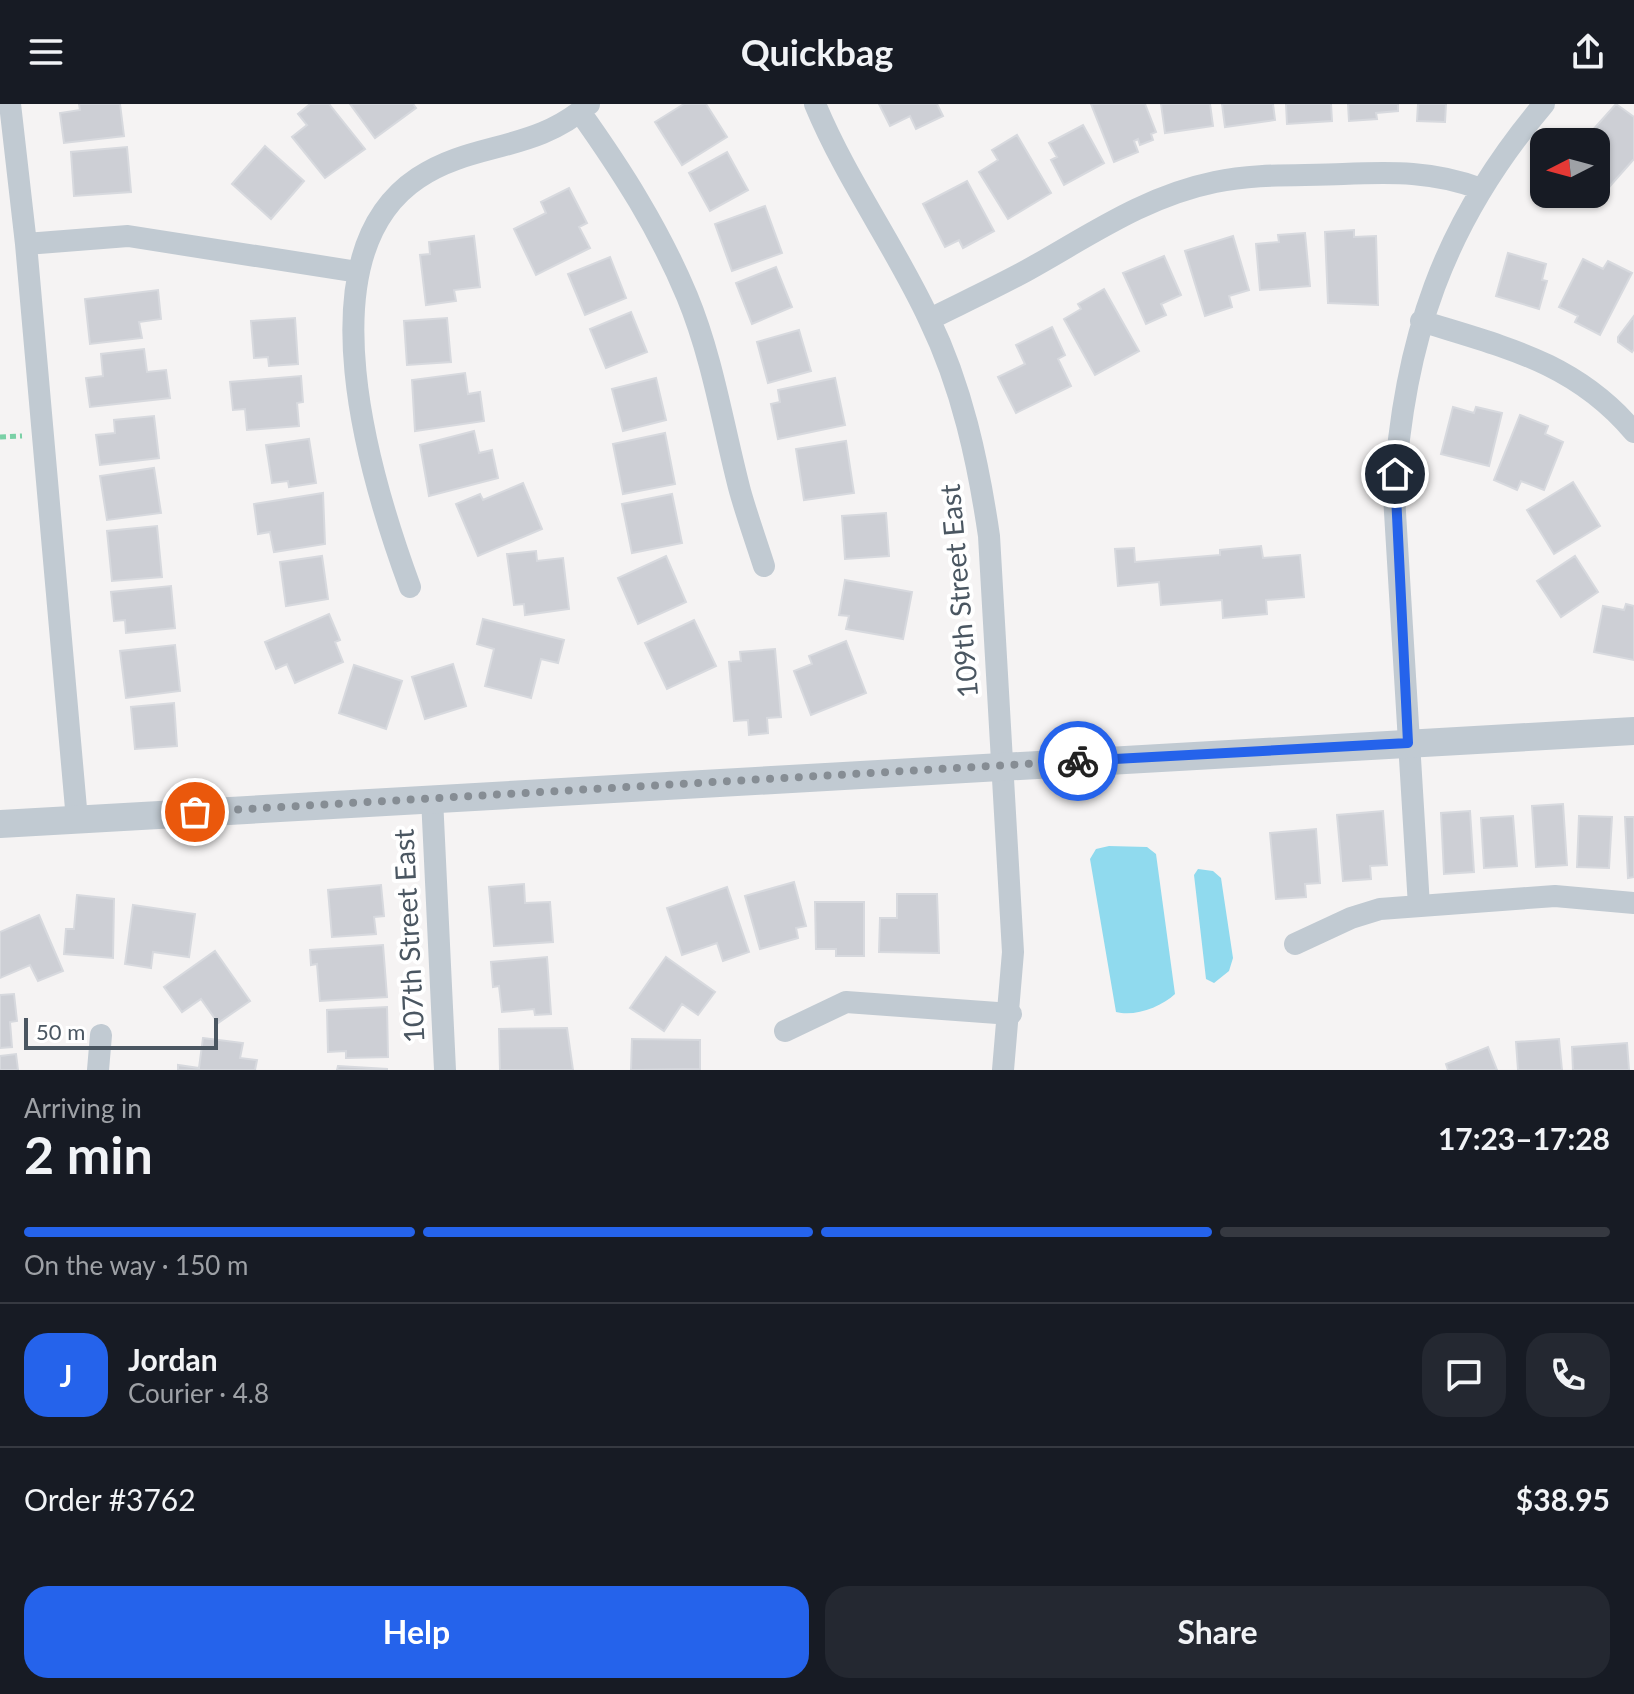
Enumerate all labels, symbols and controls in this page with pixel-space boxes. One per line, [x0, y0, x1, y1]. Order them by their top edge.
icon: menu [24, 30, 68, 74]
text: Quickbag [741, 30, 893, 74]
icon: share [1566, 30, 1610, 74]
north arrow [1530, 128, 1610, 208]
map controls [1530, 128, 1610, 208]
pin [1361, 440, 1429, 508]
icon: home [1373, 452, 1417, 496]
street label: 109th Street East [932, 483, 984, 699]
courier [1038, 721, 1118, 801]
icon: bike [1056, 739, 1100, 783]
pin [161, 778, 229, 846]
icon: bag [173, 790, 217, 834]
street label: 107th Street East [385, 828, 431, 1044]
scale bar [24, 1014, 218, 1050]
text: 50 m [36, 1018, 85, 1045]
text: Arriving in [24, 1092, 142, 1124]
text: 17:23–17:28 [1438, 1120, 1610, 1156]
text: 2 min [24, 1123, 153, 1185]
text: On the way · 150 m [24, 1249, 248, 1281]
button: chat [1422, 1333, 1506, 1417]
button: phone [1526, 1333, 1610, 1417]
text: Jordan [128, 1341, 218, 1377]
text: J [60, 1357, 72, 1393]
text: Courier · 4.8 [128, 1377, 269, 1409]
text: Order #3762 [24, 1481, 196, 1517]
text: $38.95 [1516, 1481, 1610, 1517]
button: Help [24, 1586, 809, 1678]
button: Share [825, 1586, 1610, 1678]

